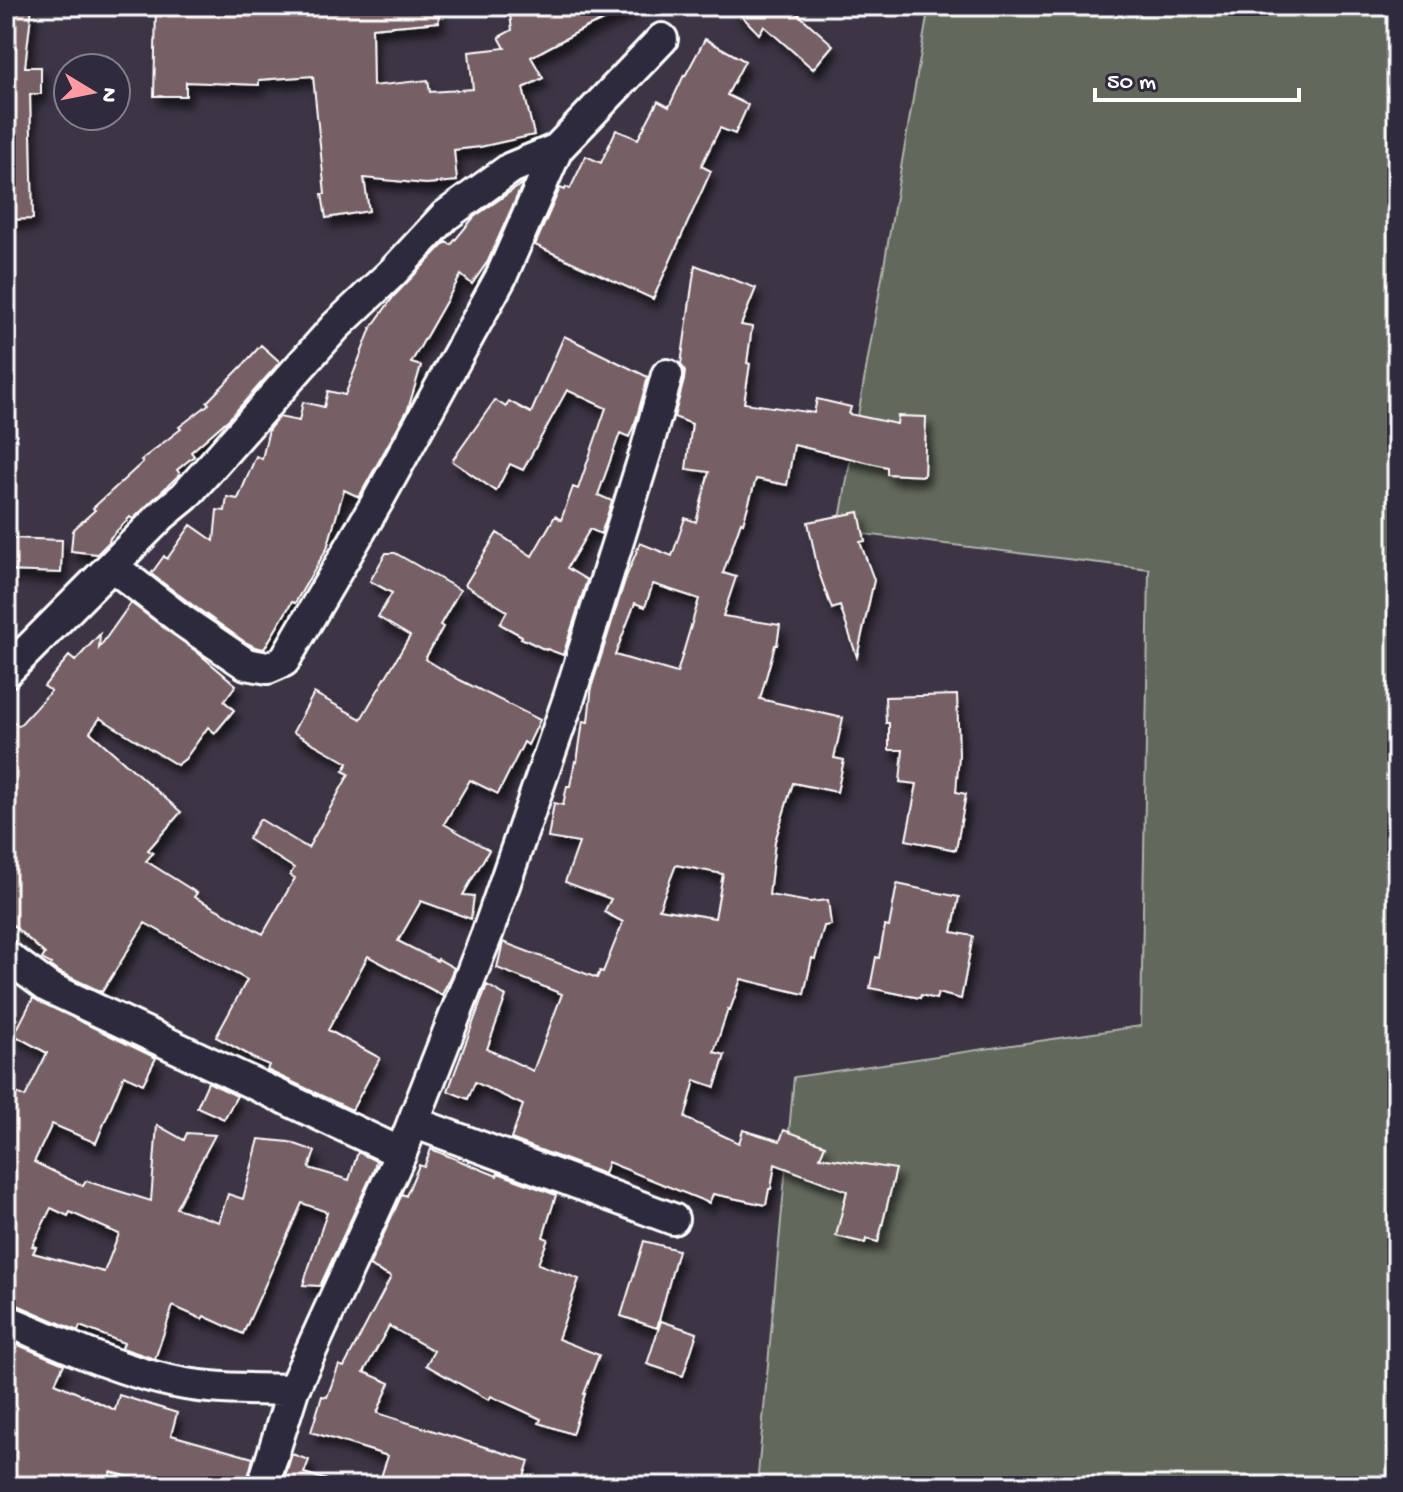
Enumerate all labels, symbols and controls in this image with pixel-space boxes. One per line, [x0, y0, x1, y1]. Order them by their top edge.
north arrow [52, 52, 132, 132]
scale bar [1095, 52, 1299, 102]
text: 50 m [1107, 69, 1156, 98]
text: N [94, 85, 122, 104]

